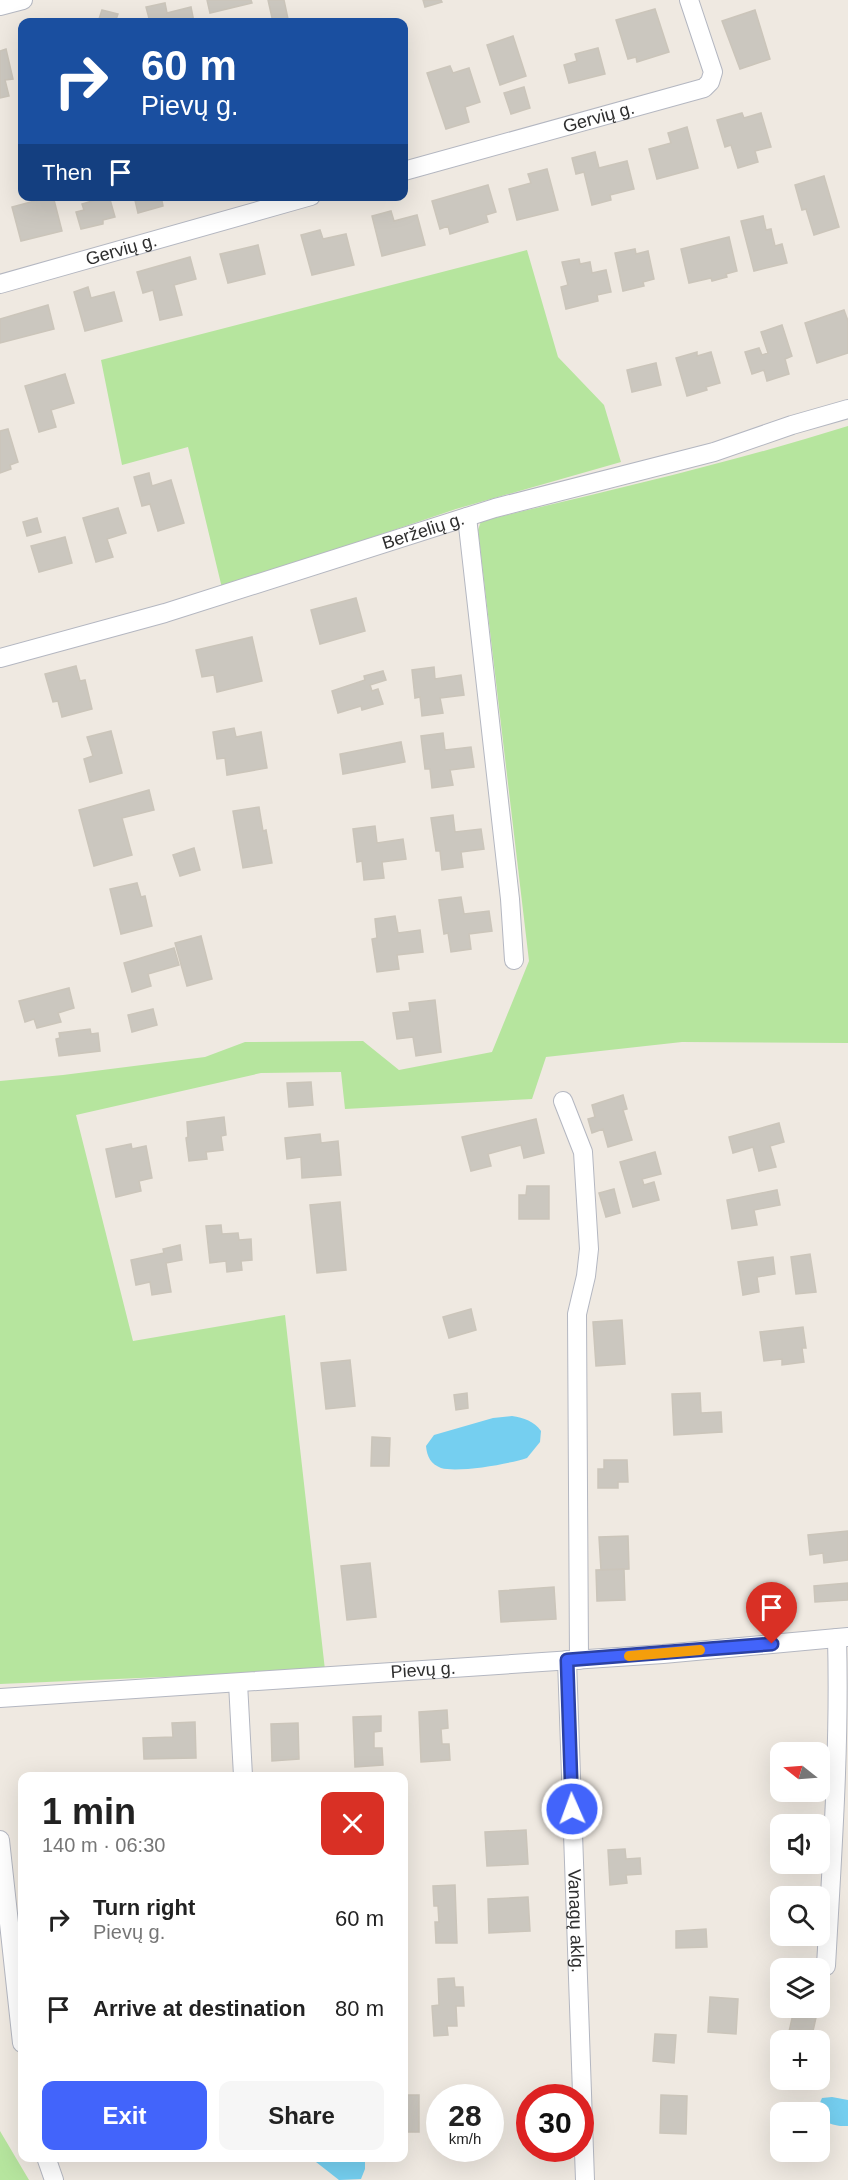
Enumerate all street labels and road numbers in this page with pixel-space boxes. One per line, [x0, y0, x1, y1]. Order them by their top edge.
street label: Gervių g. [561, 98, 637, 137]
street label: Gervių g. [83, 230, 159, 269]
street label: Berželių g. [380, 508, 467, 553]
street label: Pievų g. [390, 1658, 456, 1682]
street label: Vanagų aklg. [564, 1869, 588, 1973]

